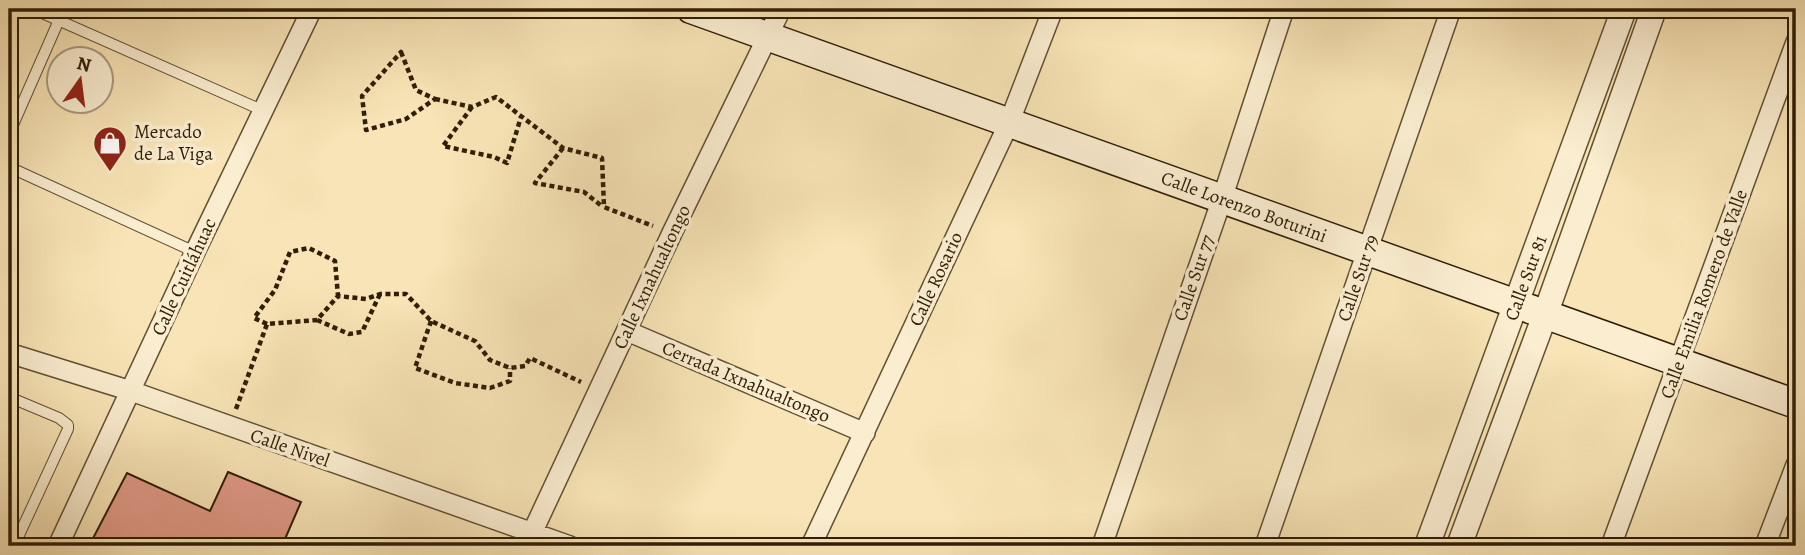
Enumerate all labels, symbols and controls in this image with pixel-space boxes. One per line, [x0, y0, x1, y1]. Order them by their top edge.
north arrow [46, 46, 116, 116]
text: N [74, 50, 94, 79]
place label: Mercado de La Viga [134, 119, 213, 167]
shop icon: Mercado de La Viga [91, 124, 129, 173]
street label: Calle Lorenzo Boturini [1157, 165, 1331, 249]
street label: Calle Emilia Romero de Valle [1654, 186, 1754, 402]
street label: Calle Ixnahualtongo [607, 201, 697, 353]
street label: Calle Cuitláhuac [145, 214, 223, 340]
street label: Calle Rosario [903, 228, 969, 330]
street label: Calle Sur 77 [1167, 231, 1221, 325]
street label: Calle Sur 79 [1331, 231, 1385, 325]
street label: Calle Sur 81 [1498, 231, 1554, 324]
street label: Cerrada Ixnahualtongo [658, 335, 834, 429]
street label: Calle Nivel [247, 422, 334, 474]

